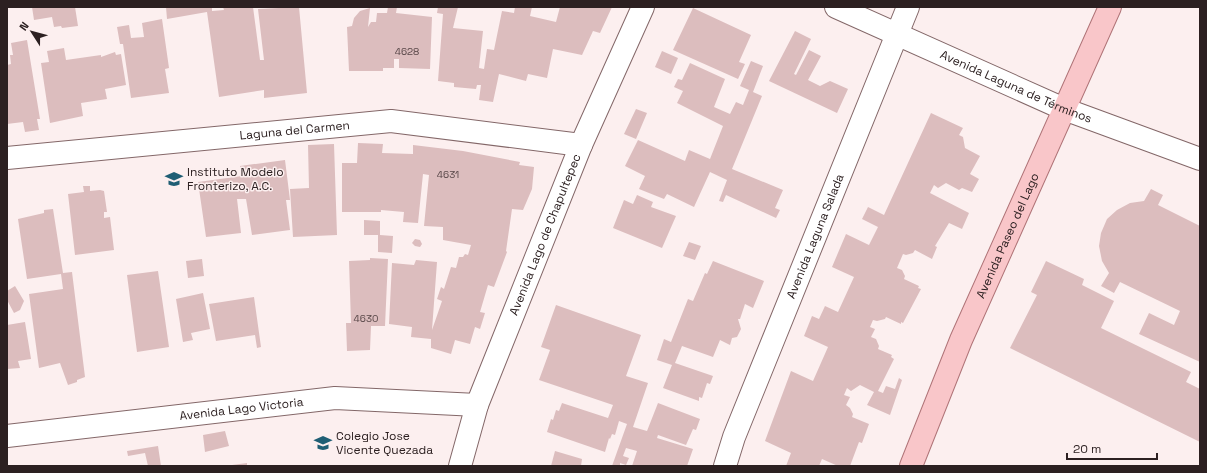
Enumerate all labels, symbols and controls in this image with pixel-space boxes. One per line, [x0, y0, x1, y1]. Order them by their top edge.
north arrow [12, 12, 52, 52]
text: N [16, 19, 32, 33]
house number: 4628 [395, 45, 419, 58]
street label: Avenida Laguna de Términos [938, 47, 1094, 127]
street label: Laguna del Carmen [239, 117, 350, 144]
street label: Avenida Lago de Chapultepec [506, 151, 585, 318]
place label: Instituto Modelo Fronterizo, A.C. [187, 164, 284, 194]
house number: 4631 [437, 168, 459, 181]
school or university icon: Instituto Modelo Fronterizo, A.C. [164, 169, 184, 189]
street label: Avenida Paseo del Lago [973, 170, 1043, 301]
street label: Avenida Laguna Salada [783, 171, 848, 301]
house number: 4630 [354, 312, 378, 325]
street label: Avenida Lago Victoria [179, 394, 304, 424]
place label: Colegio Jose Vicente Quezada [336, 428, 433, 458]
school or university icon: Colegio Jose Vicente Quezada [313, 433, 333, 453]
scale bar [1067, 435, 1157, 461]
text: 20 m [1073, 441, 1101, 457]

